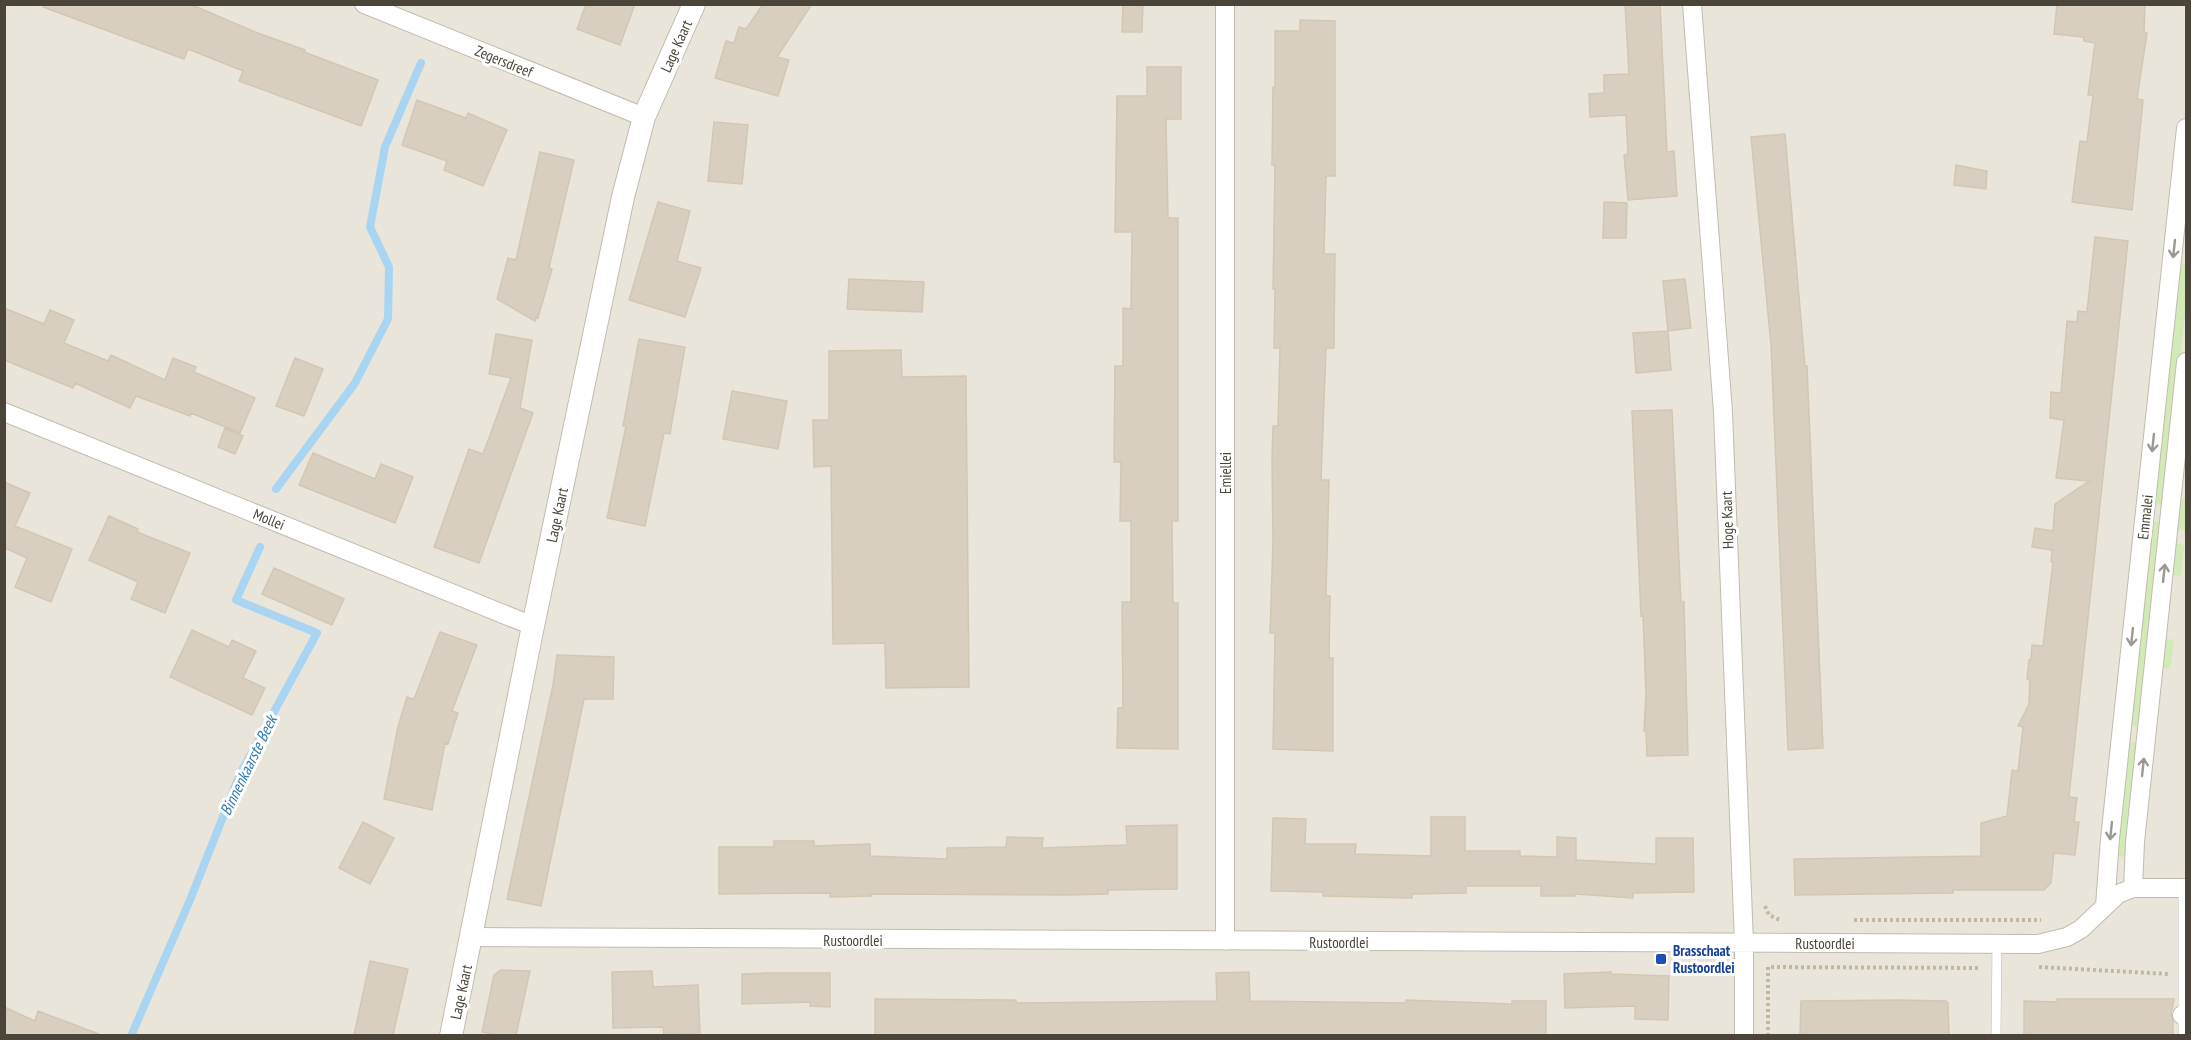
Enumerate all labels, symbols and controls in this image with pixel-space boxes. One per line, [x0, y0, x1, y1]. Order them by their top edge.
street label: Lage Kaart [656, 17, 696, 75]
street label: Zegersdreef [472, 41, 537, 82]
one-way arrow [2168, 238, 2179, 258]
one-way arrow [2147, 432, 2158, 452]
street label: Emiellei [1216, 452, 1235, 494]
street label: Lage Kaart [542, 486, 572, 544]
street label: Hoge Kaart [1716, 491, 1738, 549]
street label: Emmalei [2133, 494, 2157, 540]
street label: Mollei [250, 504, 288, 534]
one-way arrow [2159, 563, 2170, 583]
one-way arrow [2126, 626, 2137, 646]
water label: Binnenkaarste Beek [215, 710, 282, 818]
one-way arrow [2138, 757, 2149, 777]
one-way arrow [2105, 820, 2116, 840]
street label: Rustoordlei [823, 931, 883, 950]
street label: Rustoordlei [1309, 933, 1369, 952]
street label: Rustoordlei [1795, 934, 1855, 953]
place label: Brasschaat Rustoordlei [1673, 941, 1735, 977]
marker: Brasschaat Rustoordlei [1654, 952, 1668, 966]
street label: Lage Kaart [446, 963, 476, 1021]

